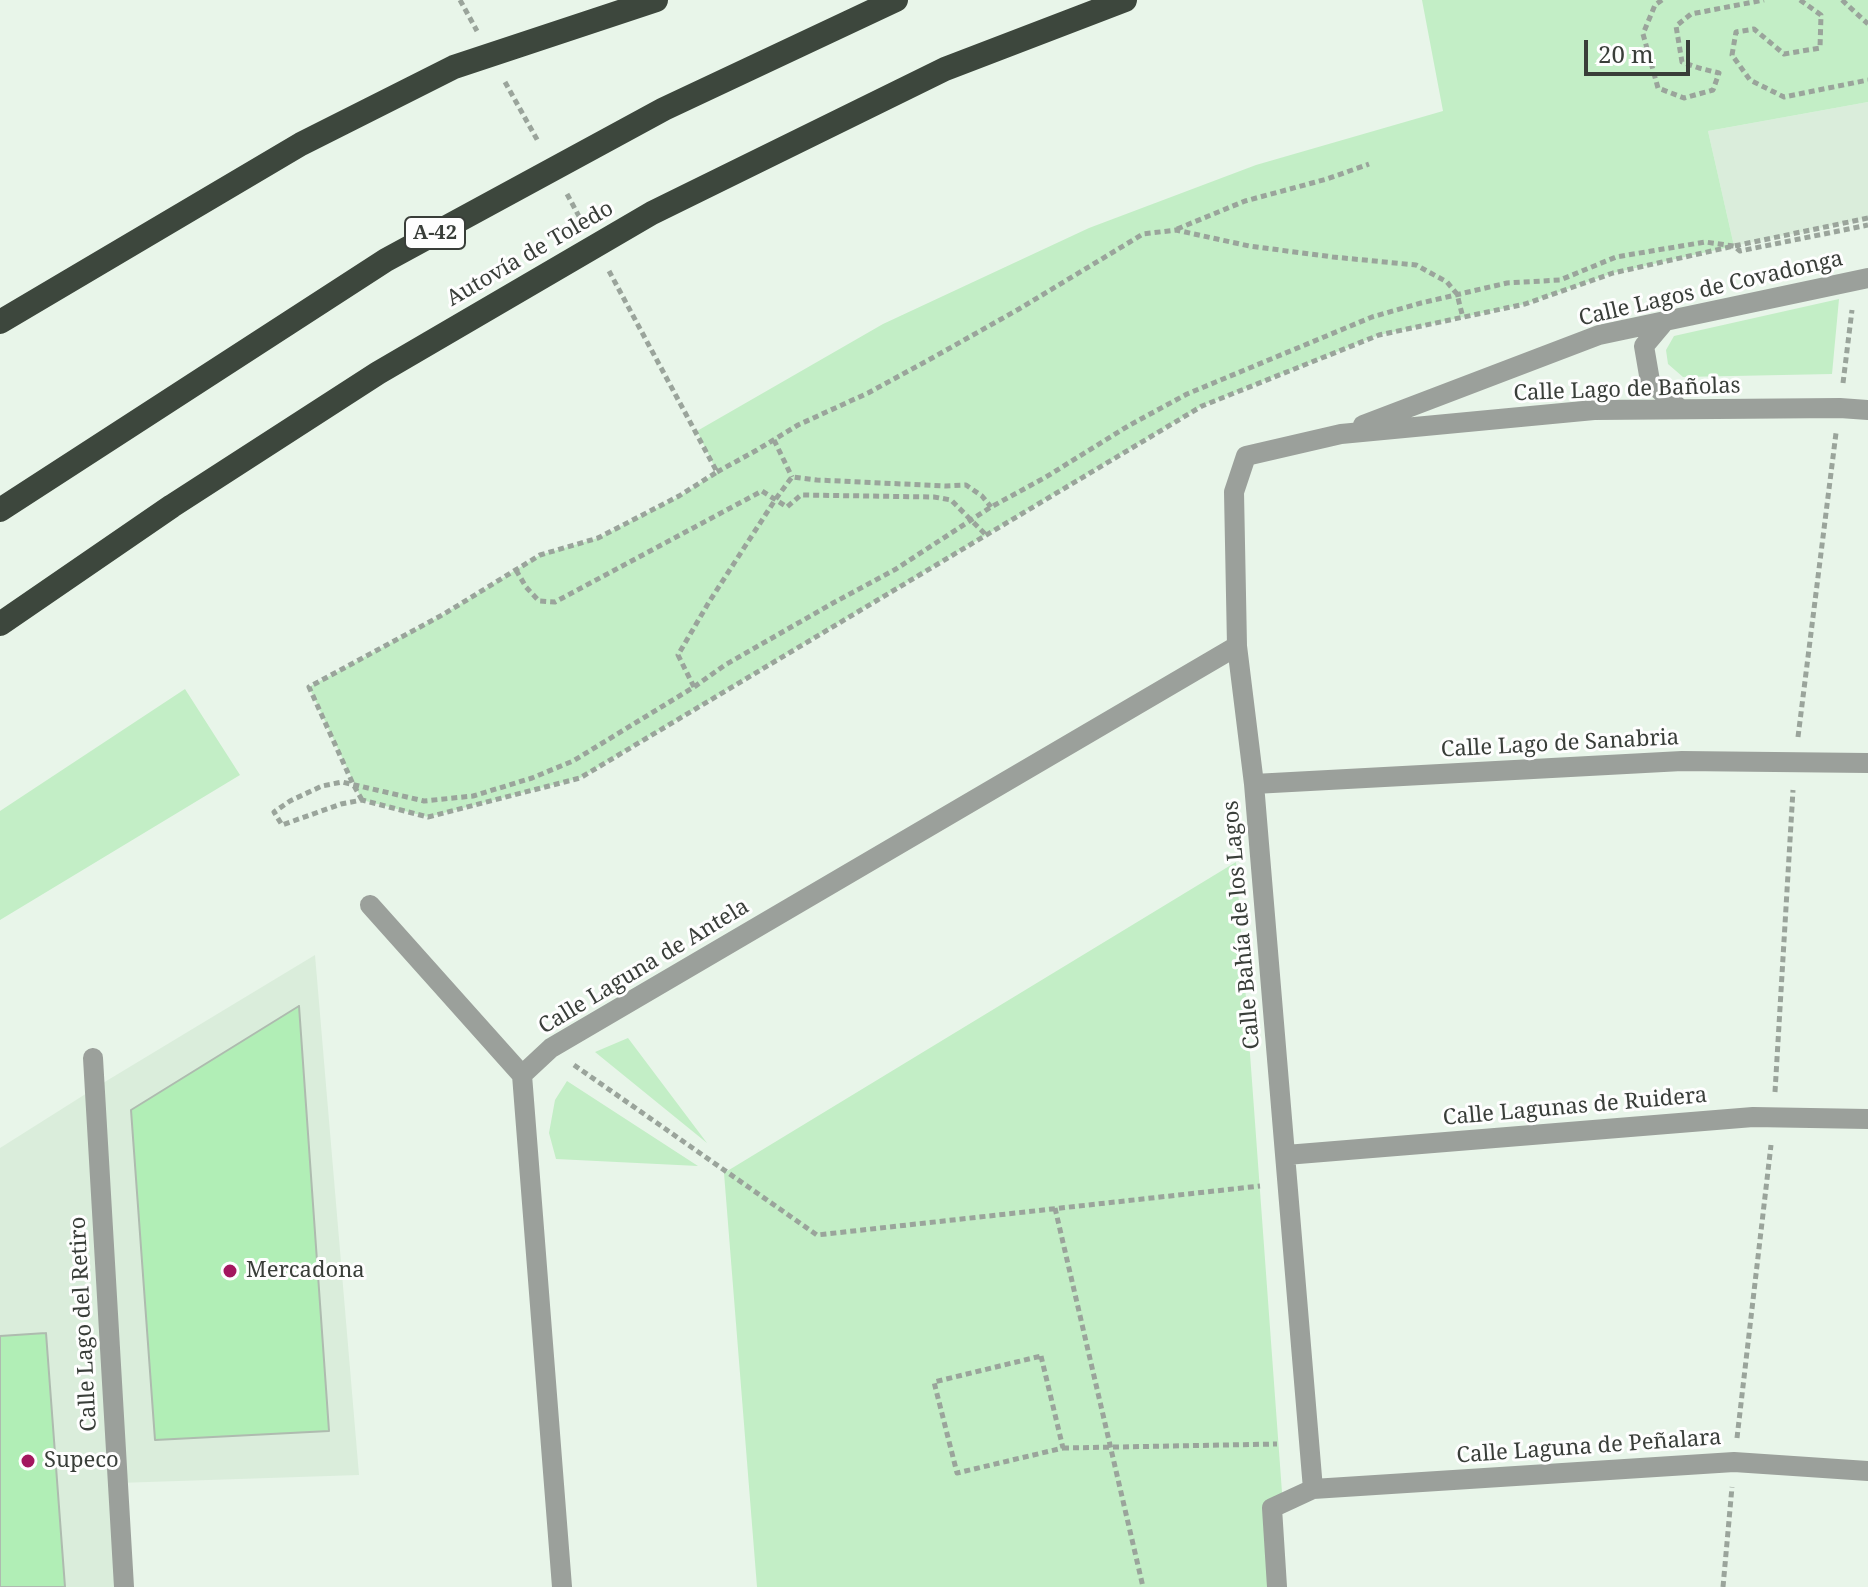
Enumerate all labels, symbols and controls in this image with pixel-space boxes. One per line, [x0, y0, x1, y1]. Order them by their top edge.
scale bar [1588, 24, 1694, 74]
text: 20 m [1598, 37, 1654, 70]
street label: Autovía de Toledo [442, 196, 618, 312]
road number: A-42 [405, 217, 465, 249]
street label: Calle Lagos de Covadonga [1576, 246, 1846, 332]
street label: Calle Lago de Bañolas [1513, 373, 1741, 407]
street label: Calle Lago de Sanabria [1440, 725, 1680, 763]
street label: Calle Bahía de los Lagos [1218, 800, 1266, 1050]
street label: Calle Laguna de Antela [534, 894, 754, 1040]
street label: Calle Lagunas de Ruidera [1442, 1082, 1708, 1132]
street label: Calle Lago del Retiro [65, 1216, 103, 1432]
place label: Mercadona [246, 1258, 365, 1284]
marker: Mercadona [221, 1262, 239, 1280]
street label: Calle Laguna de Peñalara [1456, 1425, 1722, 1469]
place label: Supeco [44, 1448, 119, 1474]
marker: Supeco [19, 1452, 37, 1470]

